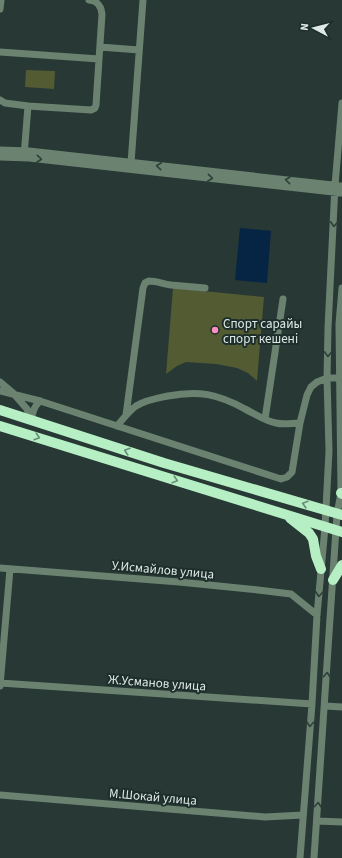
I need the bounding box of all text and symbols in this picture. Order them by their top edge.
north arrow [294,8,334,48]
text: N [297,22,312,31]
one-way arrow [36,155,42,164]
one-way arrow [156,162,162,171]
one-way arrow [207,174,213,183]
one-way arrow [285,176,291,185]
one-way arrow [329,221,338,227]
place label: Спорт сарайы спорт кешені [223,315,302,348]
marker: Спорт сарайы спорт кешені [210,325,220,335]
one-way arrow [324,351,332,357]
one-way arrow [34,432,41,441]
one-way arrow [123,447,130,455]
one-way arrow [171,475,178,484]
one-way arrow [301,500,308,509]
street label: У.Исмайлов улица [111,557,215,583]
one-way arrow [314,591,323,597]
street label: Ж.Усманов улица [107,671,207,695]
one-way arrow [322,672,331,678]
one-way arrow [306,721,315,727]
street label: М.Шокай улица [108,784,198,810]
one-way arrow [314,802,323,808]

